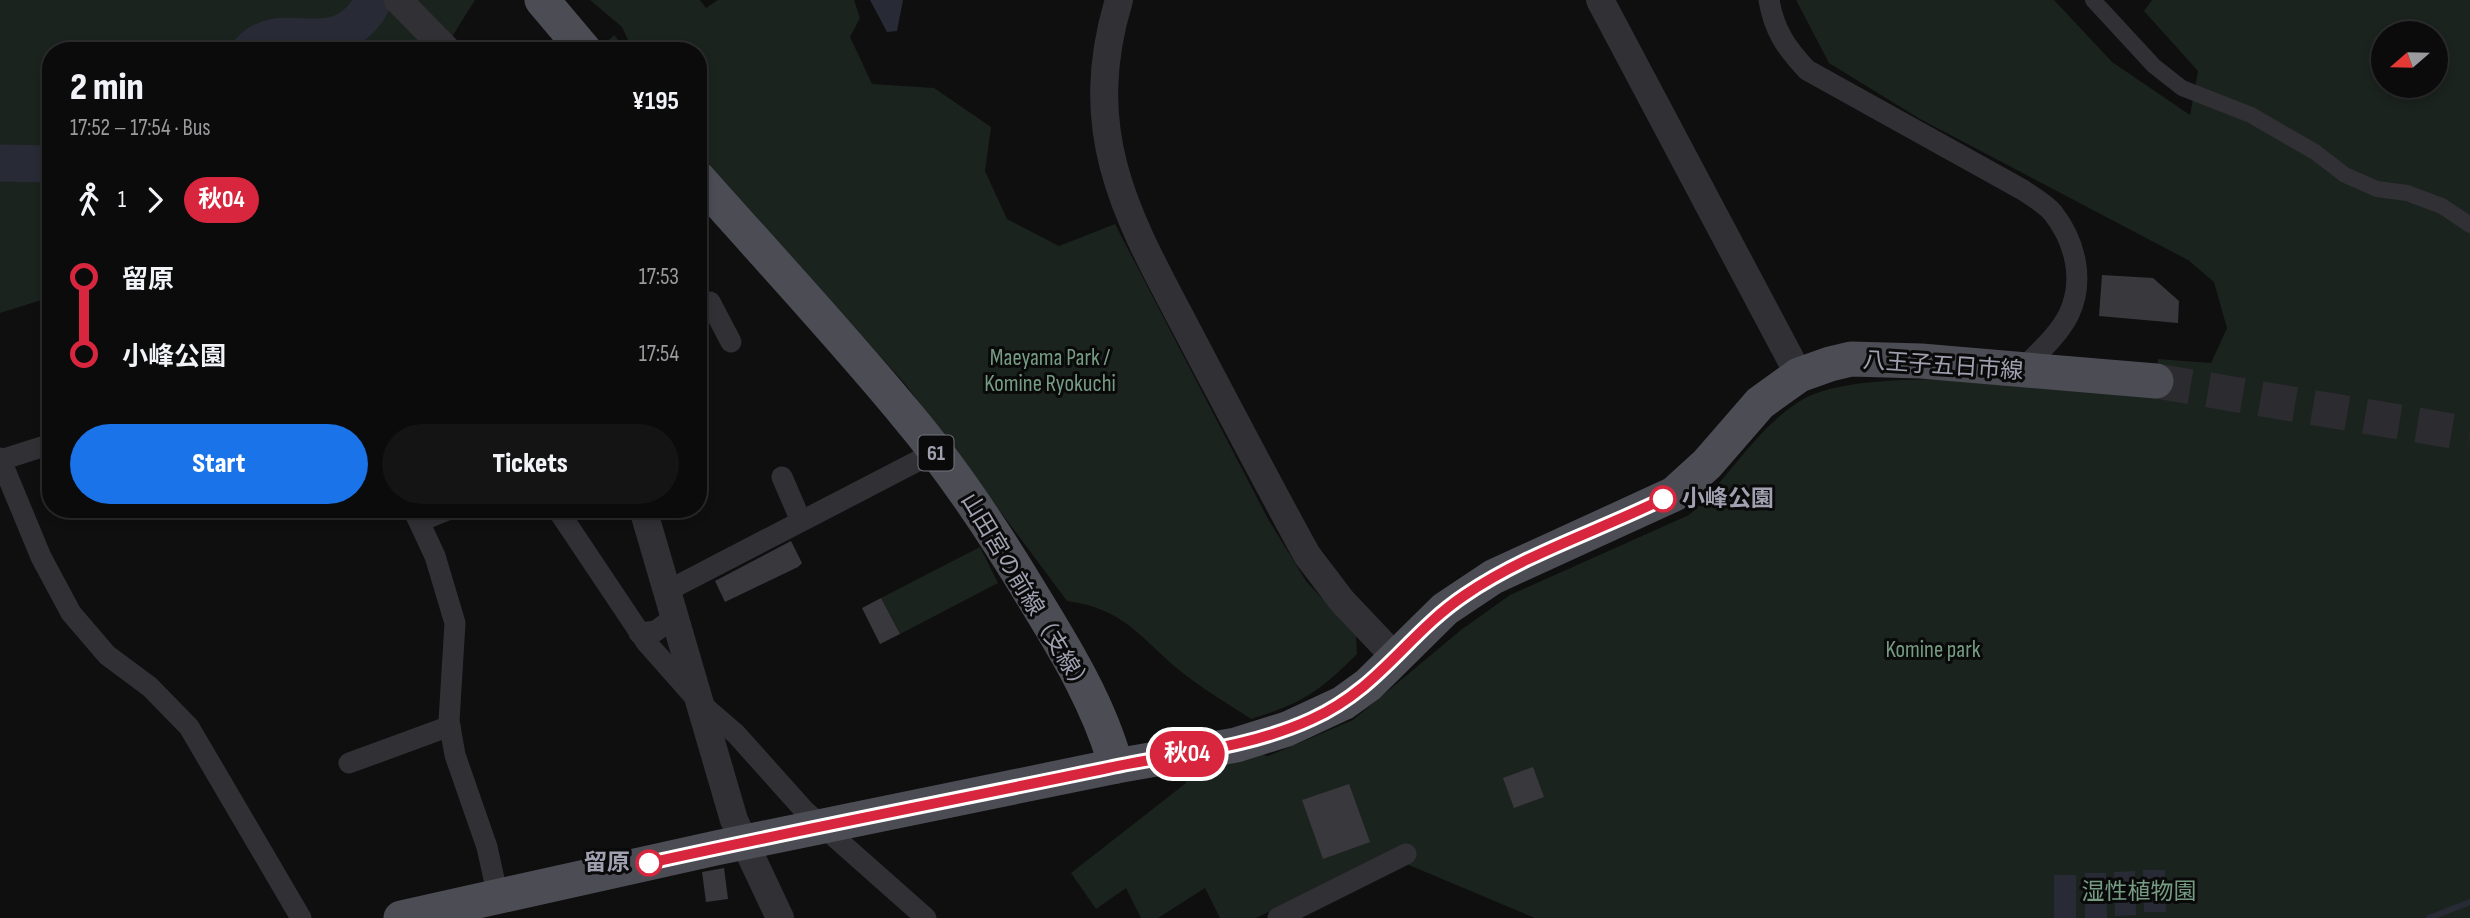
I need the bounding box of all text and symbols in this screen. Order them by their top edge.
north arrow [2371,21,2448,98]
map controls [2371,21,2448,98]
text: 2 min [70,65,144,110]
text: ¥195 [632,86,679,117]
text: 17:52 – 17:54 · Bus [70,114,211,142]
icon: walk [70,181,108,219]
icon: forward [136,181,174,219]
text: 秋04 [198,185,245,214]
text: 1 [118,186,126,214]
text: 17:53 [639,263,679,291]
text: 留原 [122,265,174,296]
text: 17:54 [639,340,679,368]
text: 小峰公園 [122,342,226,373]
park label: Maeyama Park / Komine Ryokuchi [984,344,1116,398]
street label: 八王子五日市線 [1862,346,2024,386]
button: Start [70,424,368,504]
button: Tickets [382,424,679,504]
road number: 61 [918,435,954,470]
place label: 小峰公園 [1682,485,1774,513]
marker: 小峰公園 [1650,486,1676,512]
street label: 山田宮の前線（支線） [955,488,1097,700]
park label: Komine park [1885,636,1981,664]
line badge: 秋04 [1147,731,1227,777]
text: 秋04 [1164,739,1210,768]
place label: 留原 [584,849,630,877]
marker: 留原 [636,850,662,876]
park label: 湿性植物園 [2082,878,2197,906]

